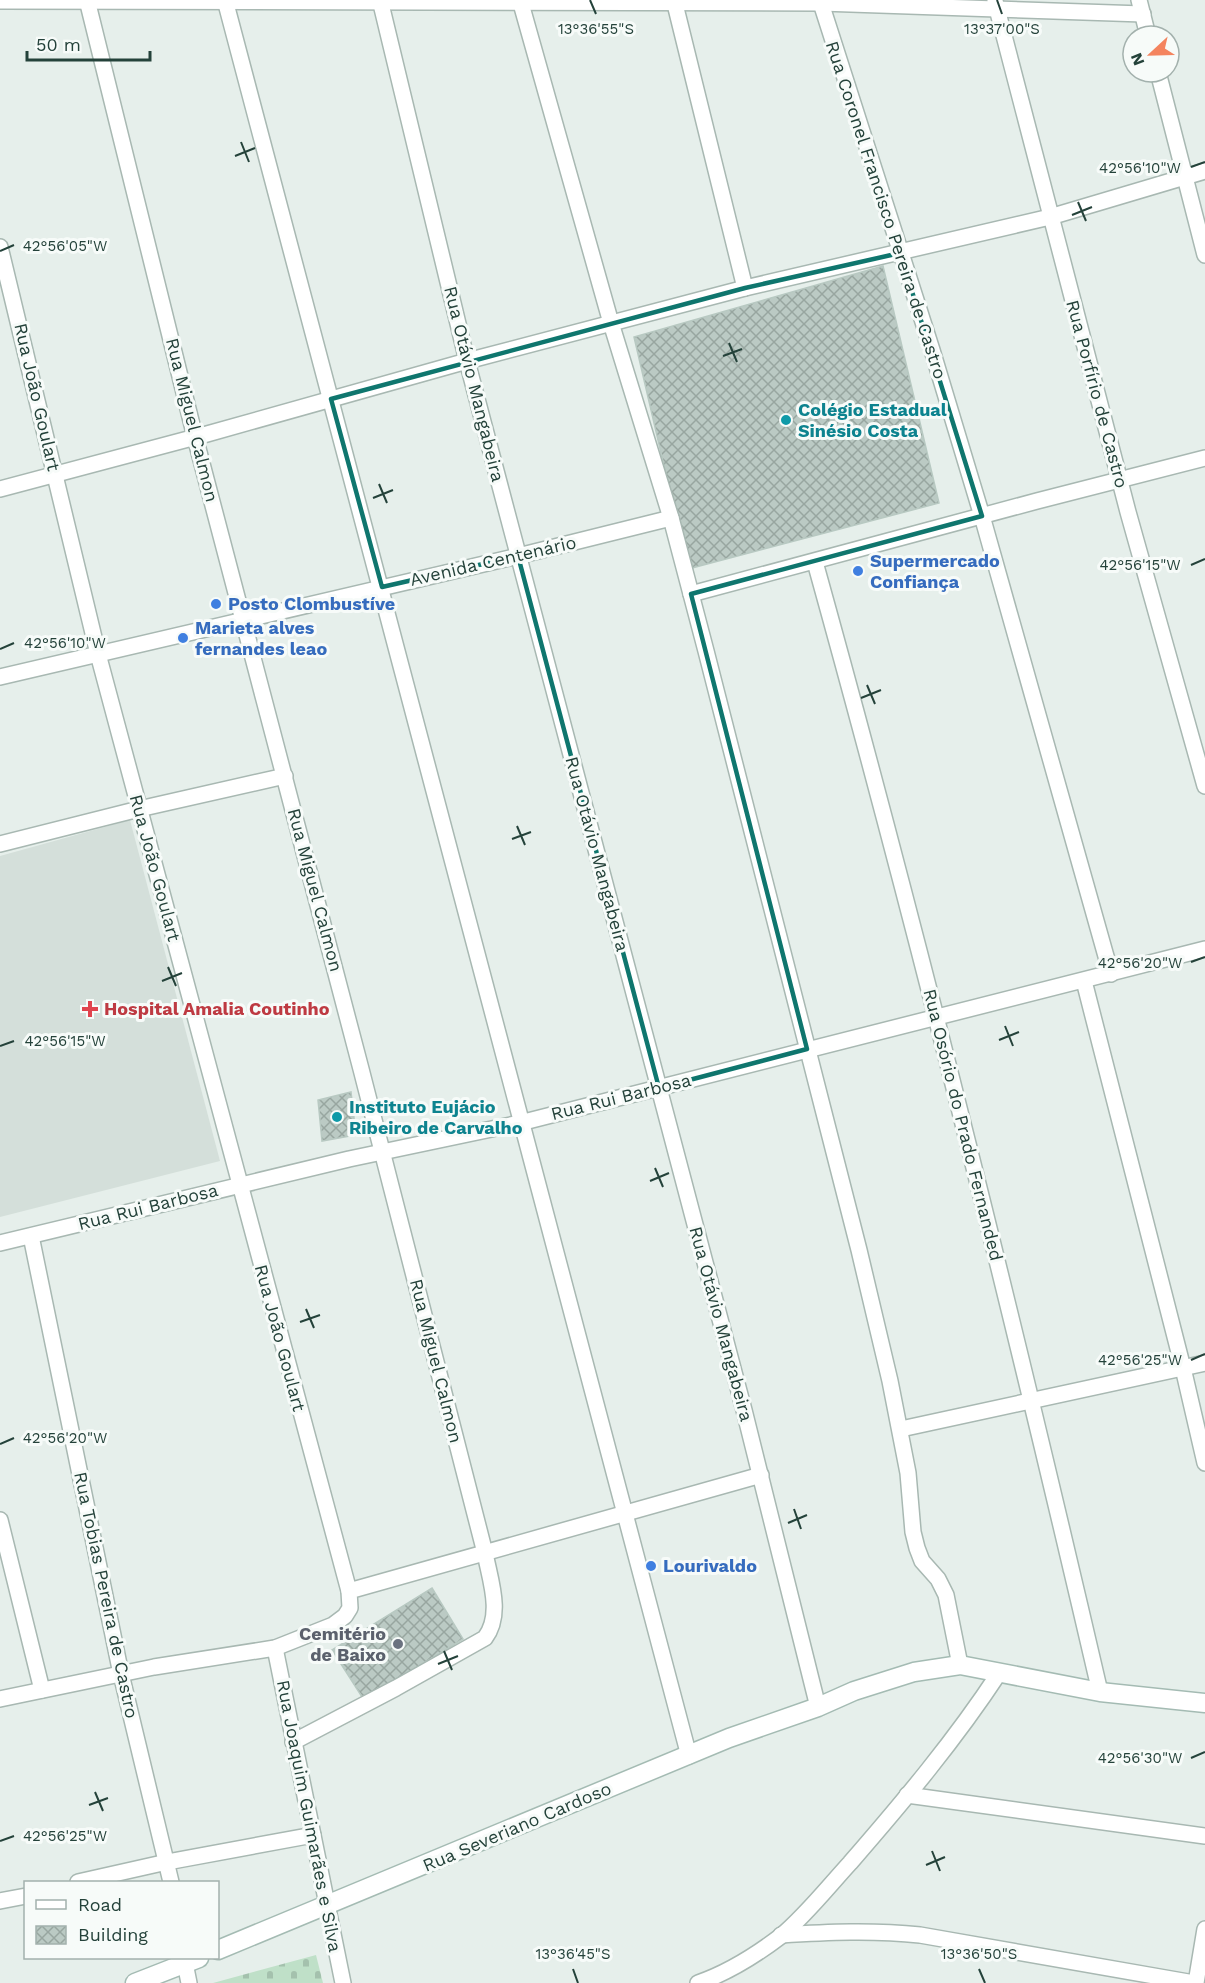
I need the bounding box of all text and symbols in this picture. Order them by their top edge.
text: 13°36'55"S [558,20,634,38]
text: 13°37'00"S [964,20,1040,38]
scale bar [27,24,150,62]
north arrow [1121,24,1181,84]
text: 50 m [36,34,81,55]
street label: Rua Coronel Francisco Pereira de Castro [822,38,951,381]
text: N [1127,50,1149,68]
text: 42°56'10"W [1099,159,1181,177]
text: 42°56'05"W [23,237,107,255]
street label: Rua Otávio Mangabeira [440,284,509,484]
street label: Rua Porfírio de Castro [1062,297,1133,490]
street label: Rua João Goulart [10,321,65,473]
street label: Rua Miguel Calmon [162,336,223,504]
place label: Colégio Estadual Sinésio Costa [798,399,947,441]
marker: Colégio Estadual Sinésio Costa [779,413,793,427]
street label: Avenida Centenário [408,531,578,590]
place label: Supermercado Confiança [870,550,1000,592]
text: 42°56'15"W [1099,556,1181,574]
marker: Supermercado Confiança [851,564,865,578]
place label: Posto Clombustíve [228,593,395,614]
marker: Posto Clombustíve [209,597,223,611]
place label: Marieta alves fernandes leao [195,617,327,659]
marker: Marieta alves fernandes leao [176,631,190,645]
text: 42°56'10"W [24,634,106,652]
street label: Rua Otávio Mangabeira [561,754,634,954]
street label: Rua João Goulart [126,792,185,944]
street label: Rua Miguel Calmon [284,806,347,974]
text: 42°56'20"W [1098,954,1182,972]
street label: Rua Osório do Prado Fernanded [919,987,1007,1263]
place label: Hospital Amalia Coutinho [104,998,330,1019]
marker: Hospital Amalia Coutinho [81,1000,99,1018]
text: 42°56'15"W [24,1032,106,1050]
street label: Rua Rui Barbosa [549,1069,693,1124]
place label: Instituto Eujácio Ribeiro de Carvalho [349,1096,523,1138]
marker: Instituto Eujácio Ribeiro de Carvalho [330,1110,344,1124]
street label: Rua Rui Barbosa [76,1179,220,1234]
street label: Rua Otávio Mangabeira [685,1224,758,1424]
street label: Rua João Goulart [251,1262,310,1414]
street label: Rua Miguel Calmon [406,1277,467,1445]
text: 42°56'25"W [1098,1351,1182,1369]
text: 42°56'20"W [23,1429,107,1447]
street label: Rua Tobias Pereira de Castro [70,1470,143,1720]
place label: Lourivaldo [663,1555,757,1576]
marker: Lourivaldo [644,1559,658,1573]
place label: Cemitério de Baixo [299,1623,386,1665]
marker: Cemitério de Baixo [391,1637,405,1651]
street label: Rua Joaquim Guimarães e Silva [273,1678,346,1954]
text: 42°56'30"W [1098,1749,1182,1767]
street label: Rua Severiano Cardoso [419,1777,614,1876]
text: 42°56'25"W [23,1827,107,1845]
legend [24,1881,219,1959]
text: Road [78,1894,122,1915]
text: Building [78,1924,148,1945]
text: 13°36'45"S [535,1945,611,1963]
text: 13°36'50"S [941,1945,1017,1963]

